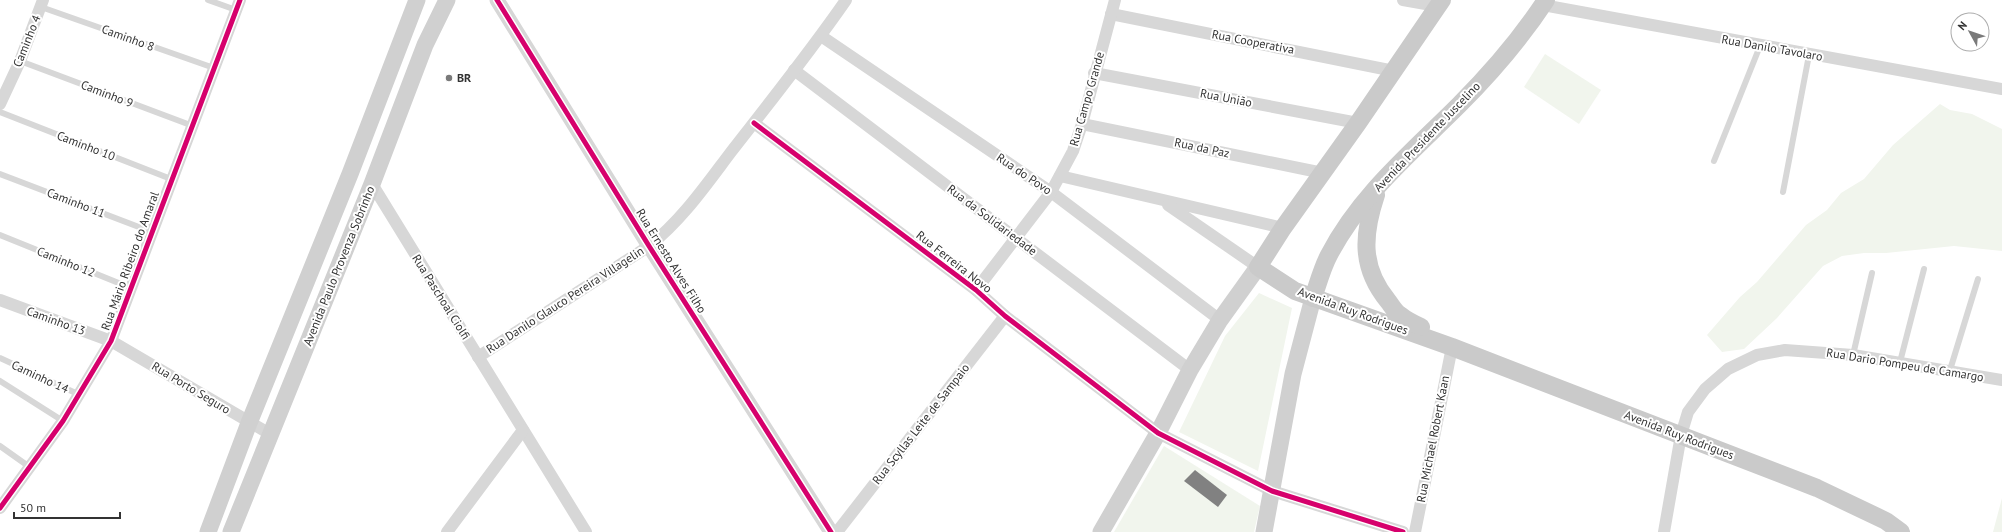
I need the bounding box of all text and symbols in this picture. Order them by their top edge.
street label: Caminho 4 [9,12,44,69]
north arrow [1950,12,1990,52]
text: N [1955,18,1970,33]
street label: Caminho 8 [100,21,157,54]
street label: Rua Cooperativa [1211,26,1296,57]
street label: Rua Danilo Tavolaro [1720,31,1824,64]
street label: Rua Campo Grande [1066,50,1107,148]
place label: BR [457,70,472,85]
marker: BR [444,73,454,83]
street label: Caminho 9 [79,77,135,110]
street label: Avenida Presidente Juscelino [1370,79,1483,195]
street label: Rua União [1199,85,1253,110]
street label: Caminho 10 [55,128,118,164]
street label: Rua da Paz [1173,134,1231,161]
street label: Rua do Povo [994,150,1055,198]
street label: Rua da Solidariedade [944,181,1040,258]
street label: Avenida Paulo Provenza Sobrinho [300,184,378,348]
street label: Caminho 11 [45,185,108,221]
street label: Rua Mário Ribeiro do Amaral [97,189,162,332]
street label: Rua Ernesto Alves Filho [633,206,710,316]
street label: Rua Ferreira Novo [913,227,995,296]
street label: Caminho 12 [35,243,97,280]
street label: Rua Danilo Glauco Pereira Villagelin [483,243,646,356]
street label: Rua Paschoal Ciolfi [409,251,474,342]
street label: Avenida Ruy Rodrigues [1296,284,1410,337]
street label: Caminho 13 [25,303,88,338]
street label: Rua Dario Pompeu de Camargo [1825,345,1985,384]
street label: Caminho 14 [9,357,72,397]
street label: Rua Porto Seguro [149,358,233,417]
street label: Rua Scyllas Leite de Sampaio [869,360,972,487]
street label: Rua Michael Robert Kaan [1413,374,1452,504]
street label: Avenida Ruy Rodrigues [1622,407,1736,462]
scale bar [14,494,120,520]
text: 50 m [20,500,46,515]

